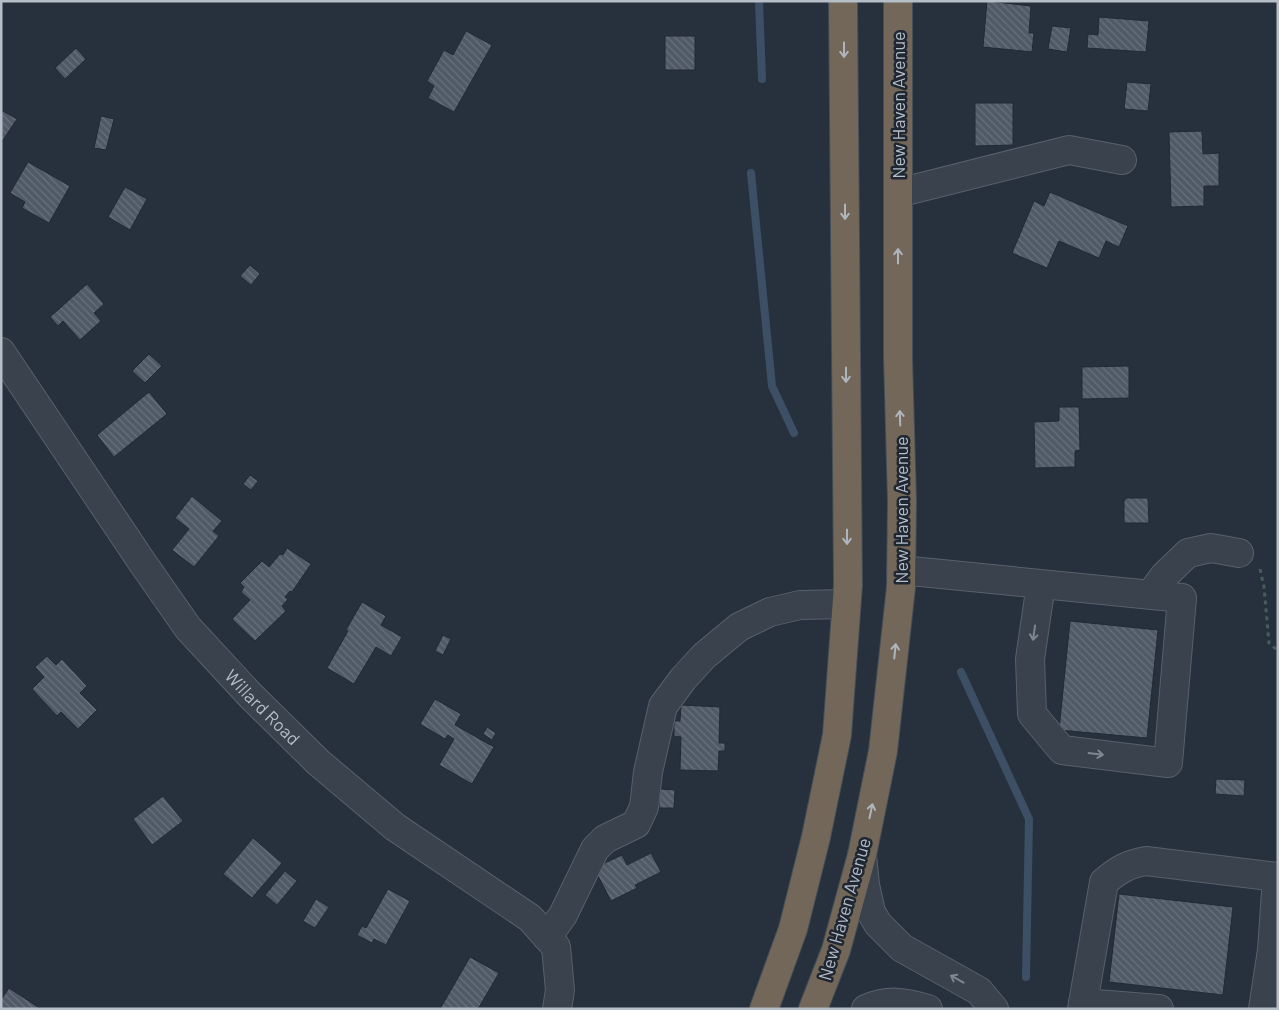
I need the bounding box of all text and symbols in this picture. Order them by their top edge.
street label: New Haven Avenue [887,31,909,179]
one-way arrow [839,42,849,58]
one-way arrow [840,204,850,220]
one-way arrow [893,248,903,264]
one-way arrow [841,366,851,383]
one-way arrow [896,411,905,427]
street label: New Haven Avenue [890,436,912,584]
one-way arrow [842,529,852,545]
one-way arrow [1029,624,1039,640]
one-way arrow [890,643,900,659]
street label: Willard Road [221,664,305,749]
one-way arrow [1087,749,1103,759]
one-way arrow [867,804,876,820]
street label: New Haven Avenue [813,835,875,983]
one-way arrow [949,974,964,984]

